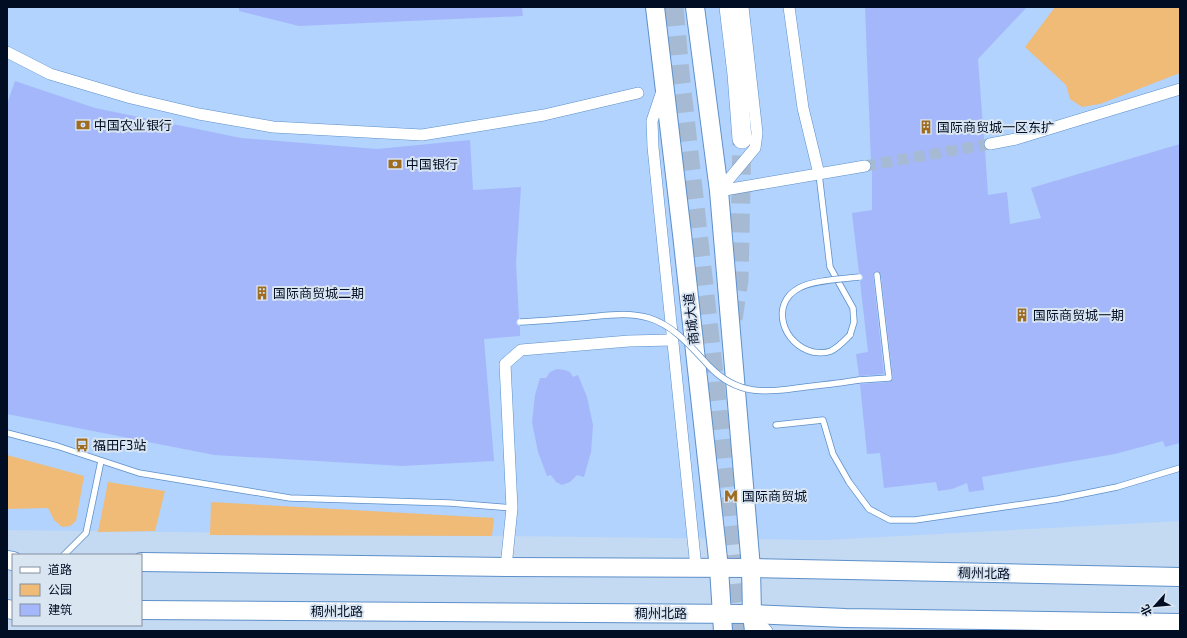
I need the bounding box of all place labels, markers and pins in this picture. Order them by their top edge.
bank icon: 中国农业银行 [75,117,91,133]
place label: 中国农业银行 [94,117,172,133]
building icon: 国际商贸城一区东扩 [918,119,934,135]
place label: 国际商贸城一区东扩 [937,119,1054,135]
bank icon: 中国银行 [387,156,403,172]
place label: 中国银行 [406,156,458,172]
building icon: 国际商贸城二期 [254,285,270,301]
place label: 国际商贸城二期 [273,285,364,301]
building icon: 国际商贸城一期 [1014,307,1030,323]
place label: 国际商贸城一期 [1033,307,1124,323]
bus stop icon: 福田F3站 [74,437,90,453]
place label: 福田F3站 [93,437,146,453]
metro station icon: 国际商贸城 [723,488,739,504]
place label: 国际商贸城 [742,488,807,504]

